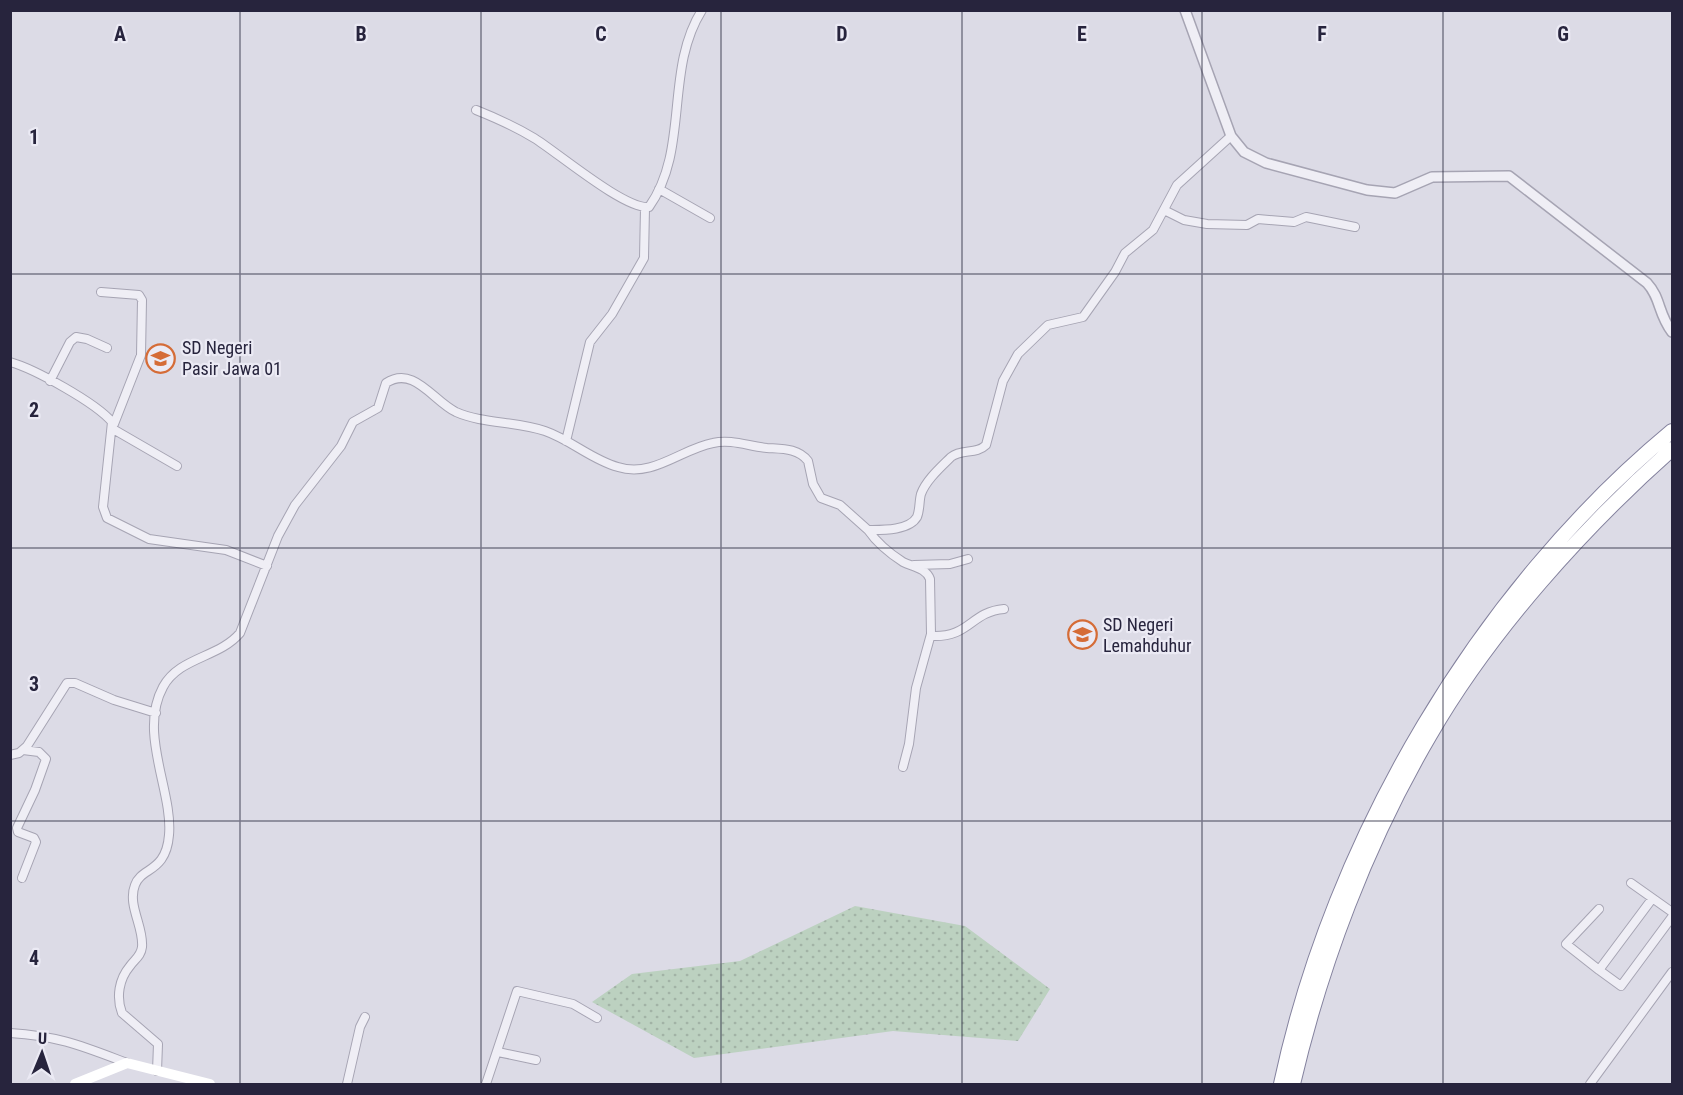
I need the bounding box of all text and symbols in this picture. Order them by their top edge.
text: A [114,22,126,46]
text: B [355,22,367,46]
text: C [595,22,607,46]
text: D [836,22,848,46]
text: E [1077,22,1087,46]
text: F [1317,22,1327,46]
text: G [1557,22,1569,46]
text: 1 [29,125,39,149]
place label: SD Negeri Pasir Jawa 01 [182,337,282,379]
school or university icon: SD Negeri Pasir Jawa 01 [145,342,177,374]
text: 2 [29,398,39,422]
place label: SD Negeri Lemahduhur [1103,614,1192,656]
school or university icon: SD Negeri Lemahduhur [1066,619,1098,651]
text: 3 [29,672,39,696]
text: 4 [29,946,39,970]
north arrow [12,1023,72,1083]
text: U [38,1029,47,1048]

